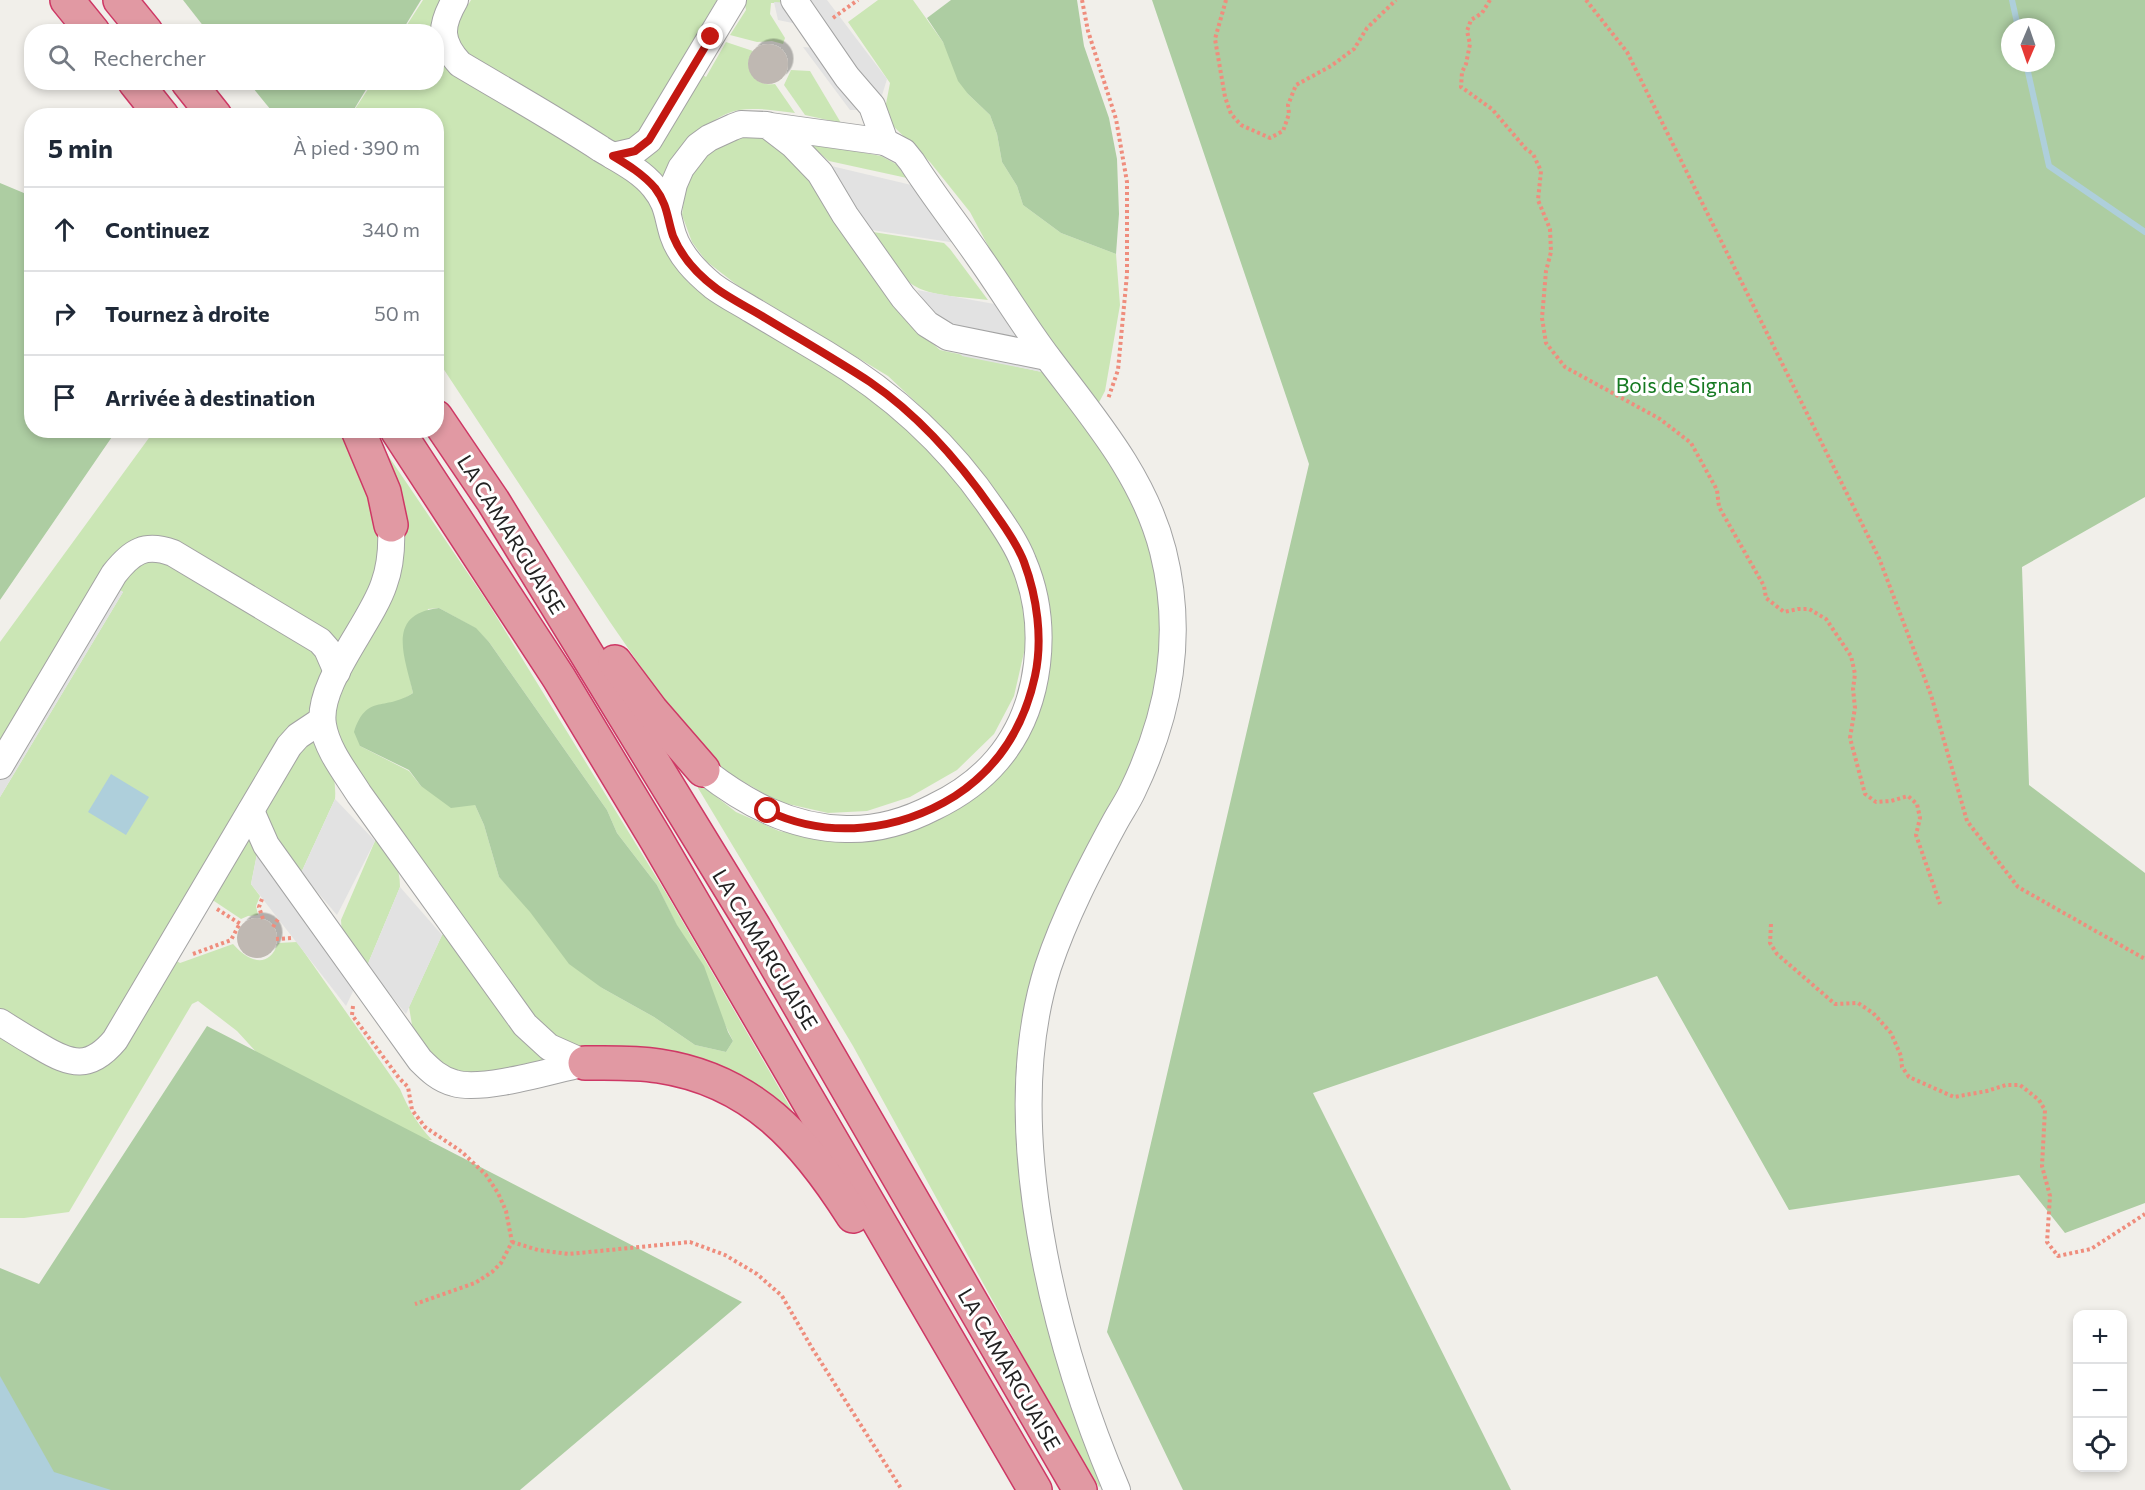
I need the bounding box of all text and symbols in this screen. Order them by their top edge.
north arrow [2001,18,2055,72]
route end [697,23,723,49]
search box [24,24,444,90]
icon: search [45,41,78,74]
text: Rechercher [93,44,206,71]
text: 5 min [48,132,113,163]
text: À pied · 390 m [293,135,420,159]
icon: ahead [48,213,81,246]
text: Continuez [105,216,210,243]
text: 340 m [362,217,420,241]
icon: right [48,297,81,330]
text: Tournez à droite [105,300,270,327]
text: 50 m [374,301,420,325]
park label: Bois de Signan [1616,372,1752,397]
icon: arrive [48,381,81,414]
text: Arrivée à destination [105,384,315,411]
street label: LA CAMARGUAISE [453,450,571,618]
route start [754,797,780,823]
street label: LA CAMARGUAISE [708,864,824,1034]
street label: LA CAMARGUAISE [953,1284,1067,1454]
map controls [2073,1310,2127,1472]
button: + [2073,1310,2127,1364]
button: − [2073,1364,2127,1418]
button: locate [2073,1418,2127,1472]

